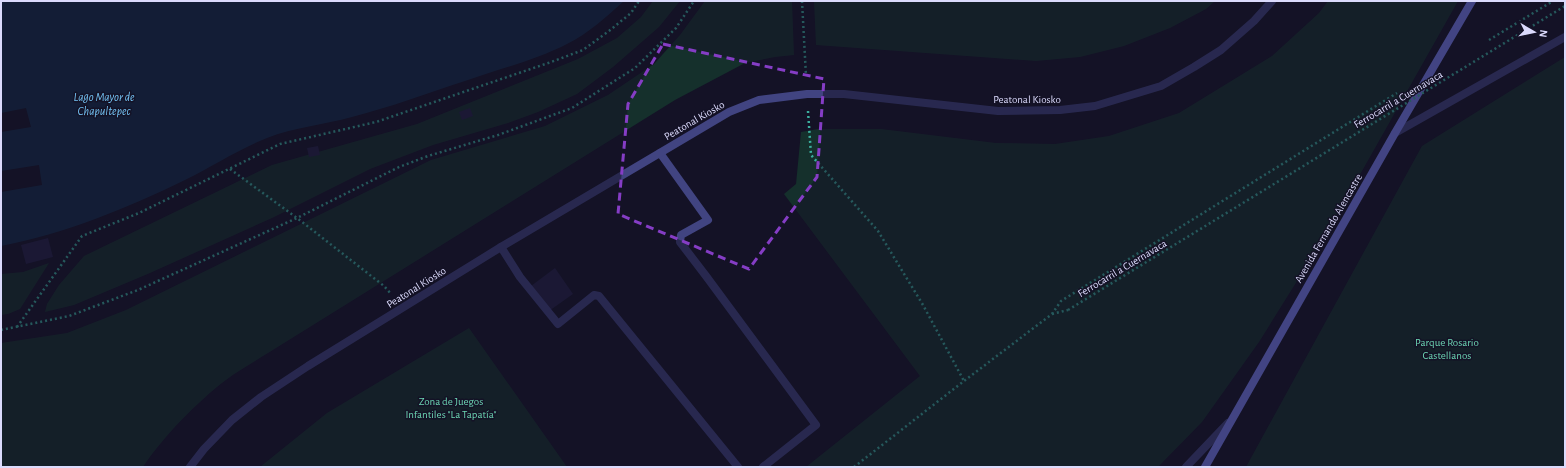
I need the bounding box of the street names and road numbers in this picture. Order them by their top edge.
street label: Ferrocarril a Cuernavaca [1352,69,1445,130]
street label: Peatonal Kiosko [993,94,1061,105]
street label: Peatonal Kiosko [662,99,726,142]
street label: Avenida Fernando Alencastre [1293,172,1364,285]
street label: Ferrocarril a Cuernavaca [1076,238,1169,299]
street label: Peatonal Kiosko [385,265,448,310]

